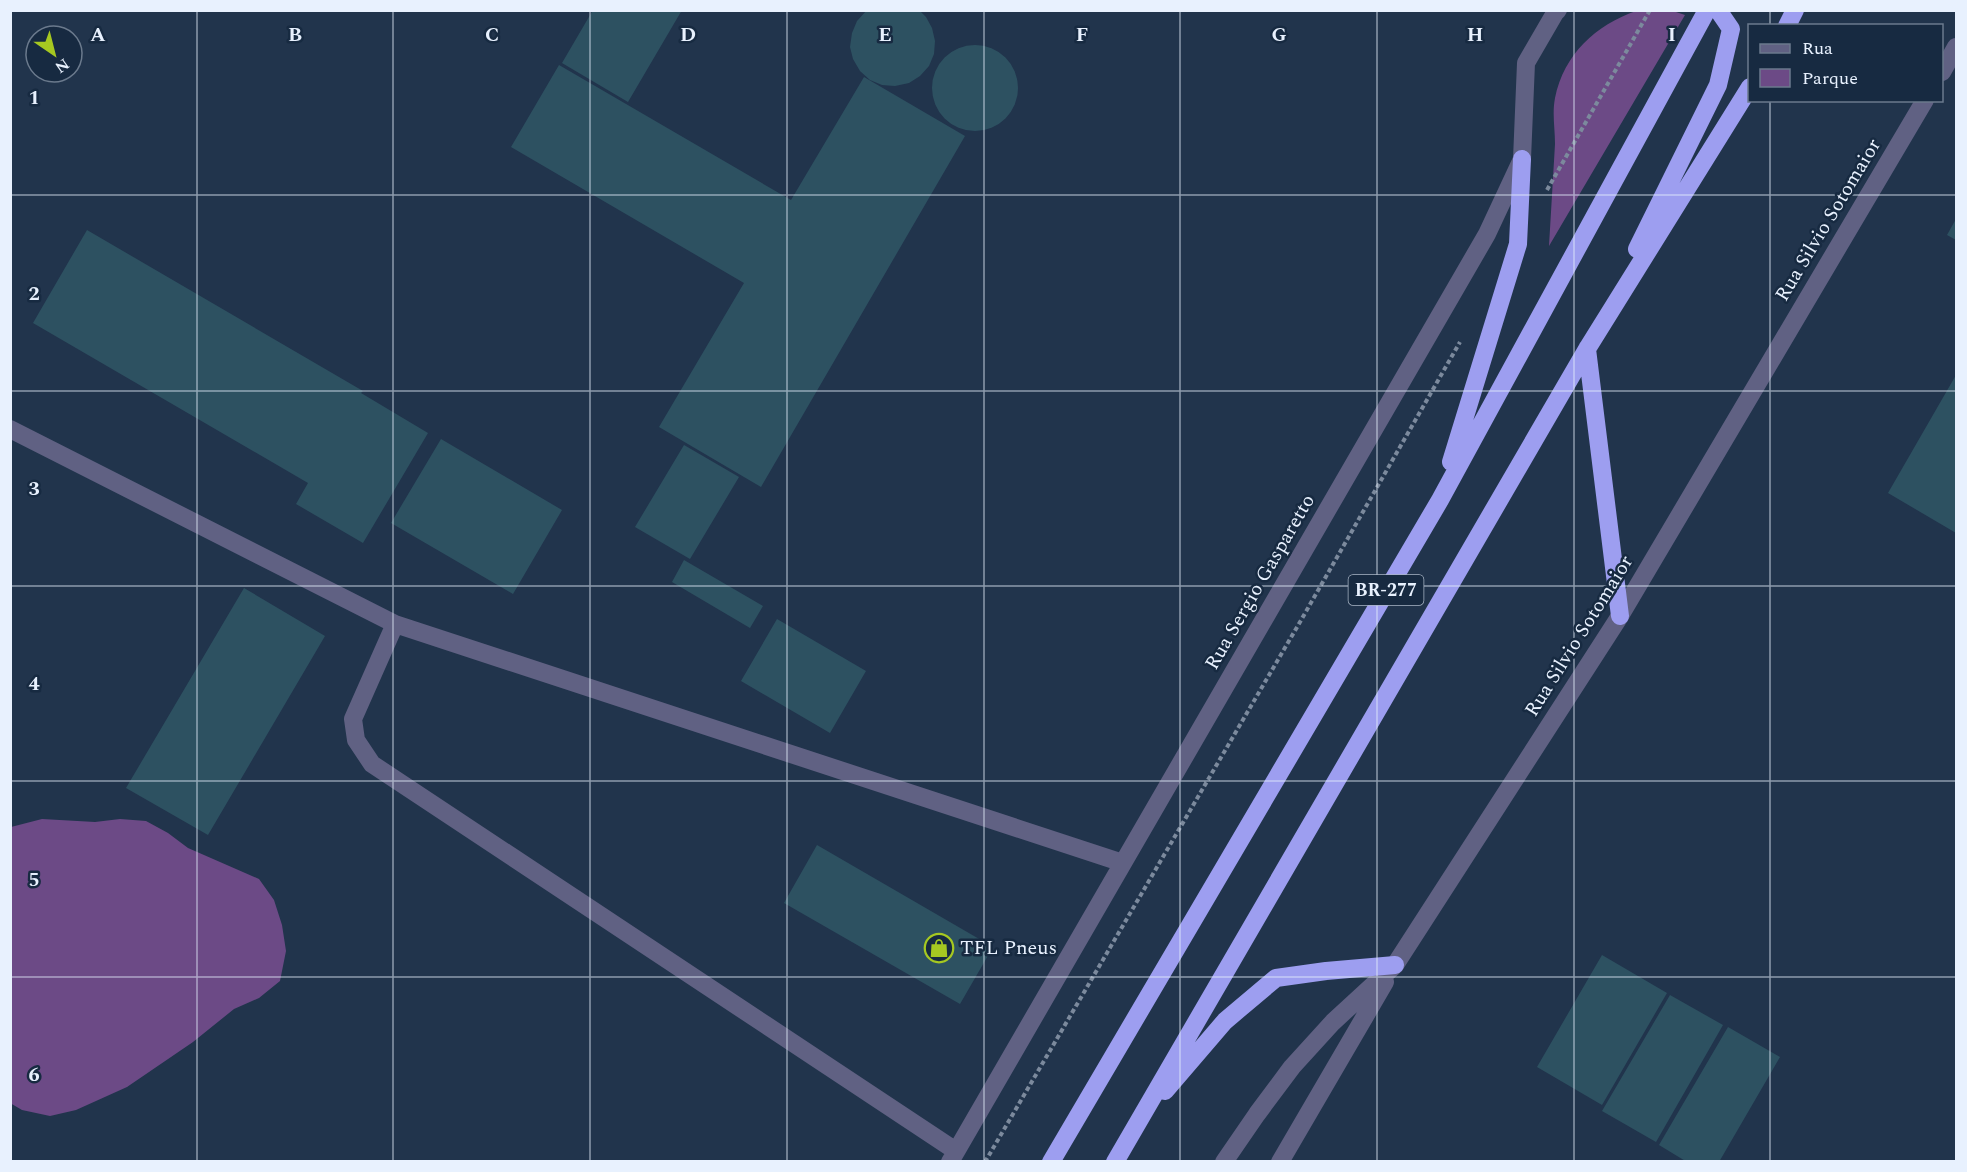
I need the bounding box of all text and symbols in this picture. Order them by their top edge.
text: A [90,20,106,50]
text: B [288,20,302,50]
text: C [485,20,499,50]
text: D [680,20,696,50]
text: E [878,20,892,50]
text: F [1076,20,1088,50]
text: G [1271,20,1287,50]
text: H [1467,20,1483,50]
text: I [1668,20,1676,50]
north arrow [24,24,84,84]
legend [1748,24,1943,102]
text: Rua [1802,35,1833,62]
text: N [50,52,74,79]
text: Parque [1802,65,1858,92]
text: 1 [28,83,40,113]
street label: Rua Silvio Sotomaior [1767,133,1889,307]
text: 2 [28,279,40,309]
text: 3 [28,474,40,504]
street label: Rua Sergio Gasparetto [1197,489,1323,675]
street label: Rua Silvio Sotomaior [1517,549,1641,722]
road number: BR-277 [1348,575,1424,605]
text: 4 [28,669,40,699]
text: 5 [28,865,40,895]
shop icon: TFL Pneus [923,932,955,964]
place label: TFL Pneus [960,933,1057,963]
text: 6 [28,1060,40,1090]

